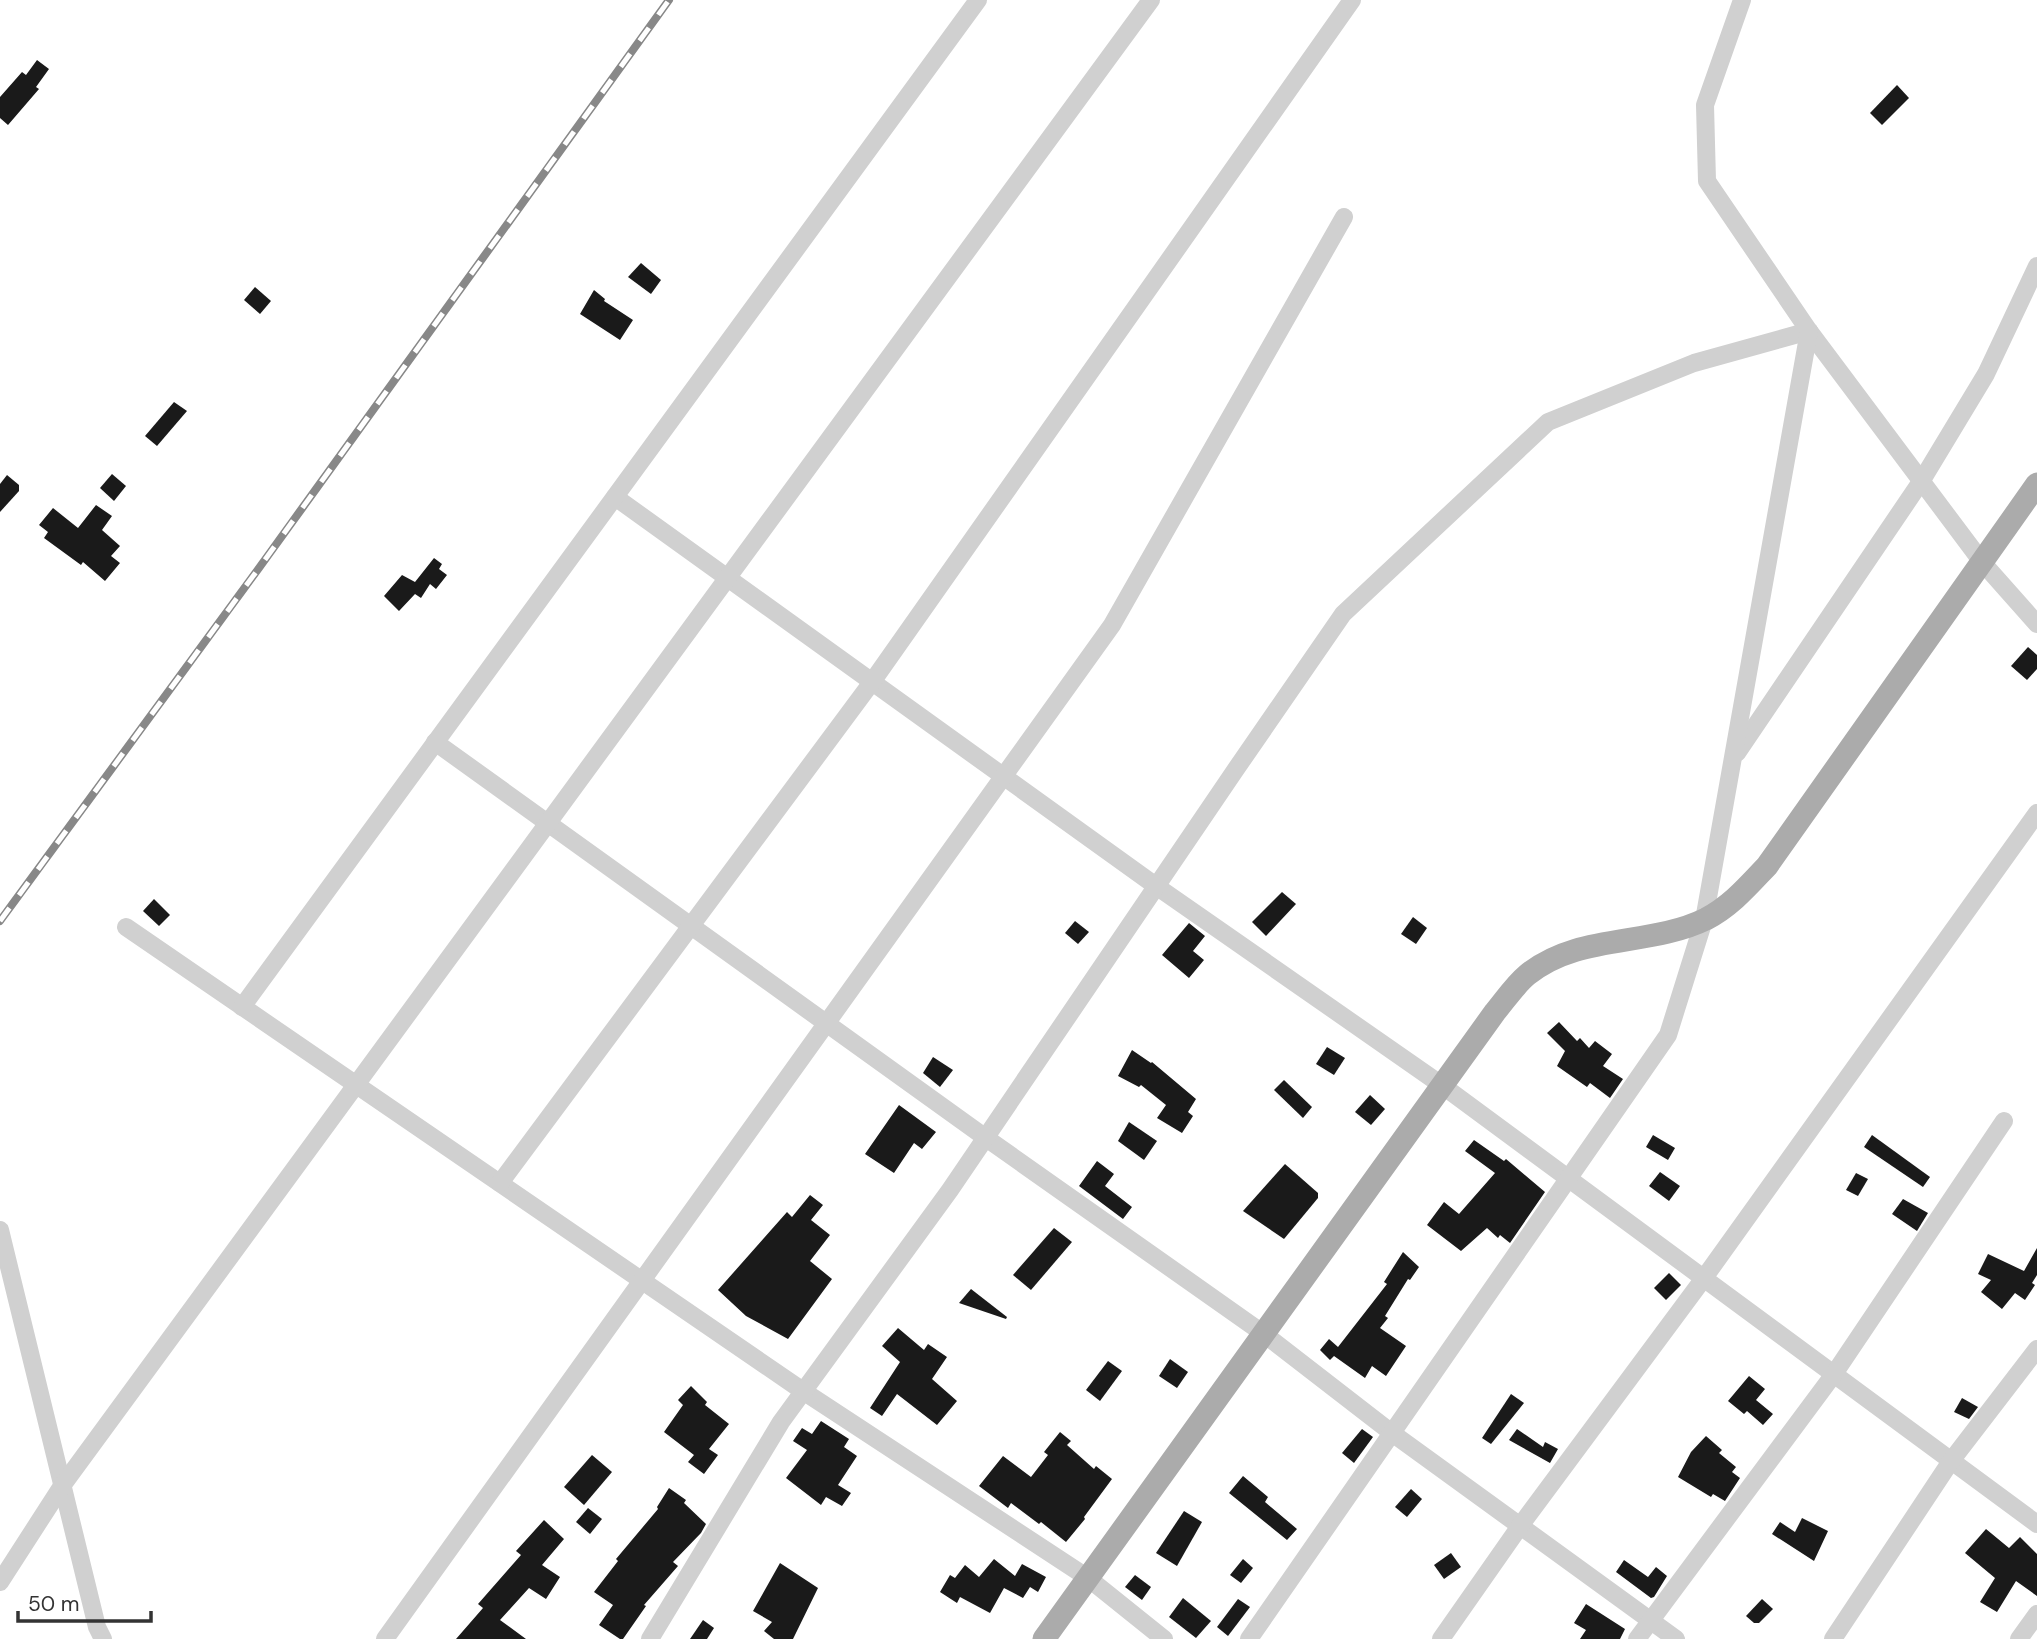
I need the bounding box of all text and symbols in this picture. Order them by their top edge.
scale bar [18,1580,150,1624]
text: 50 m [28,1590,79,1618]

